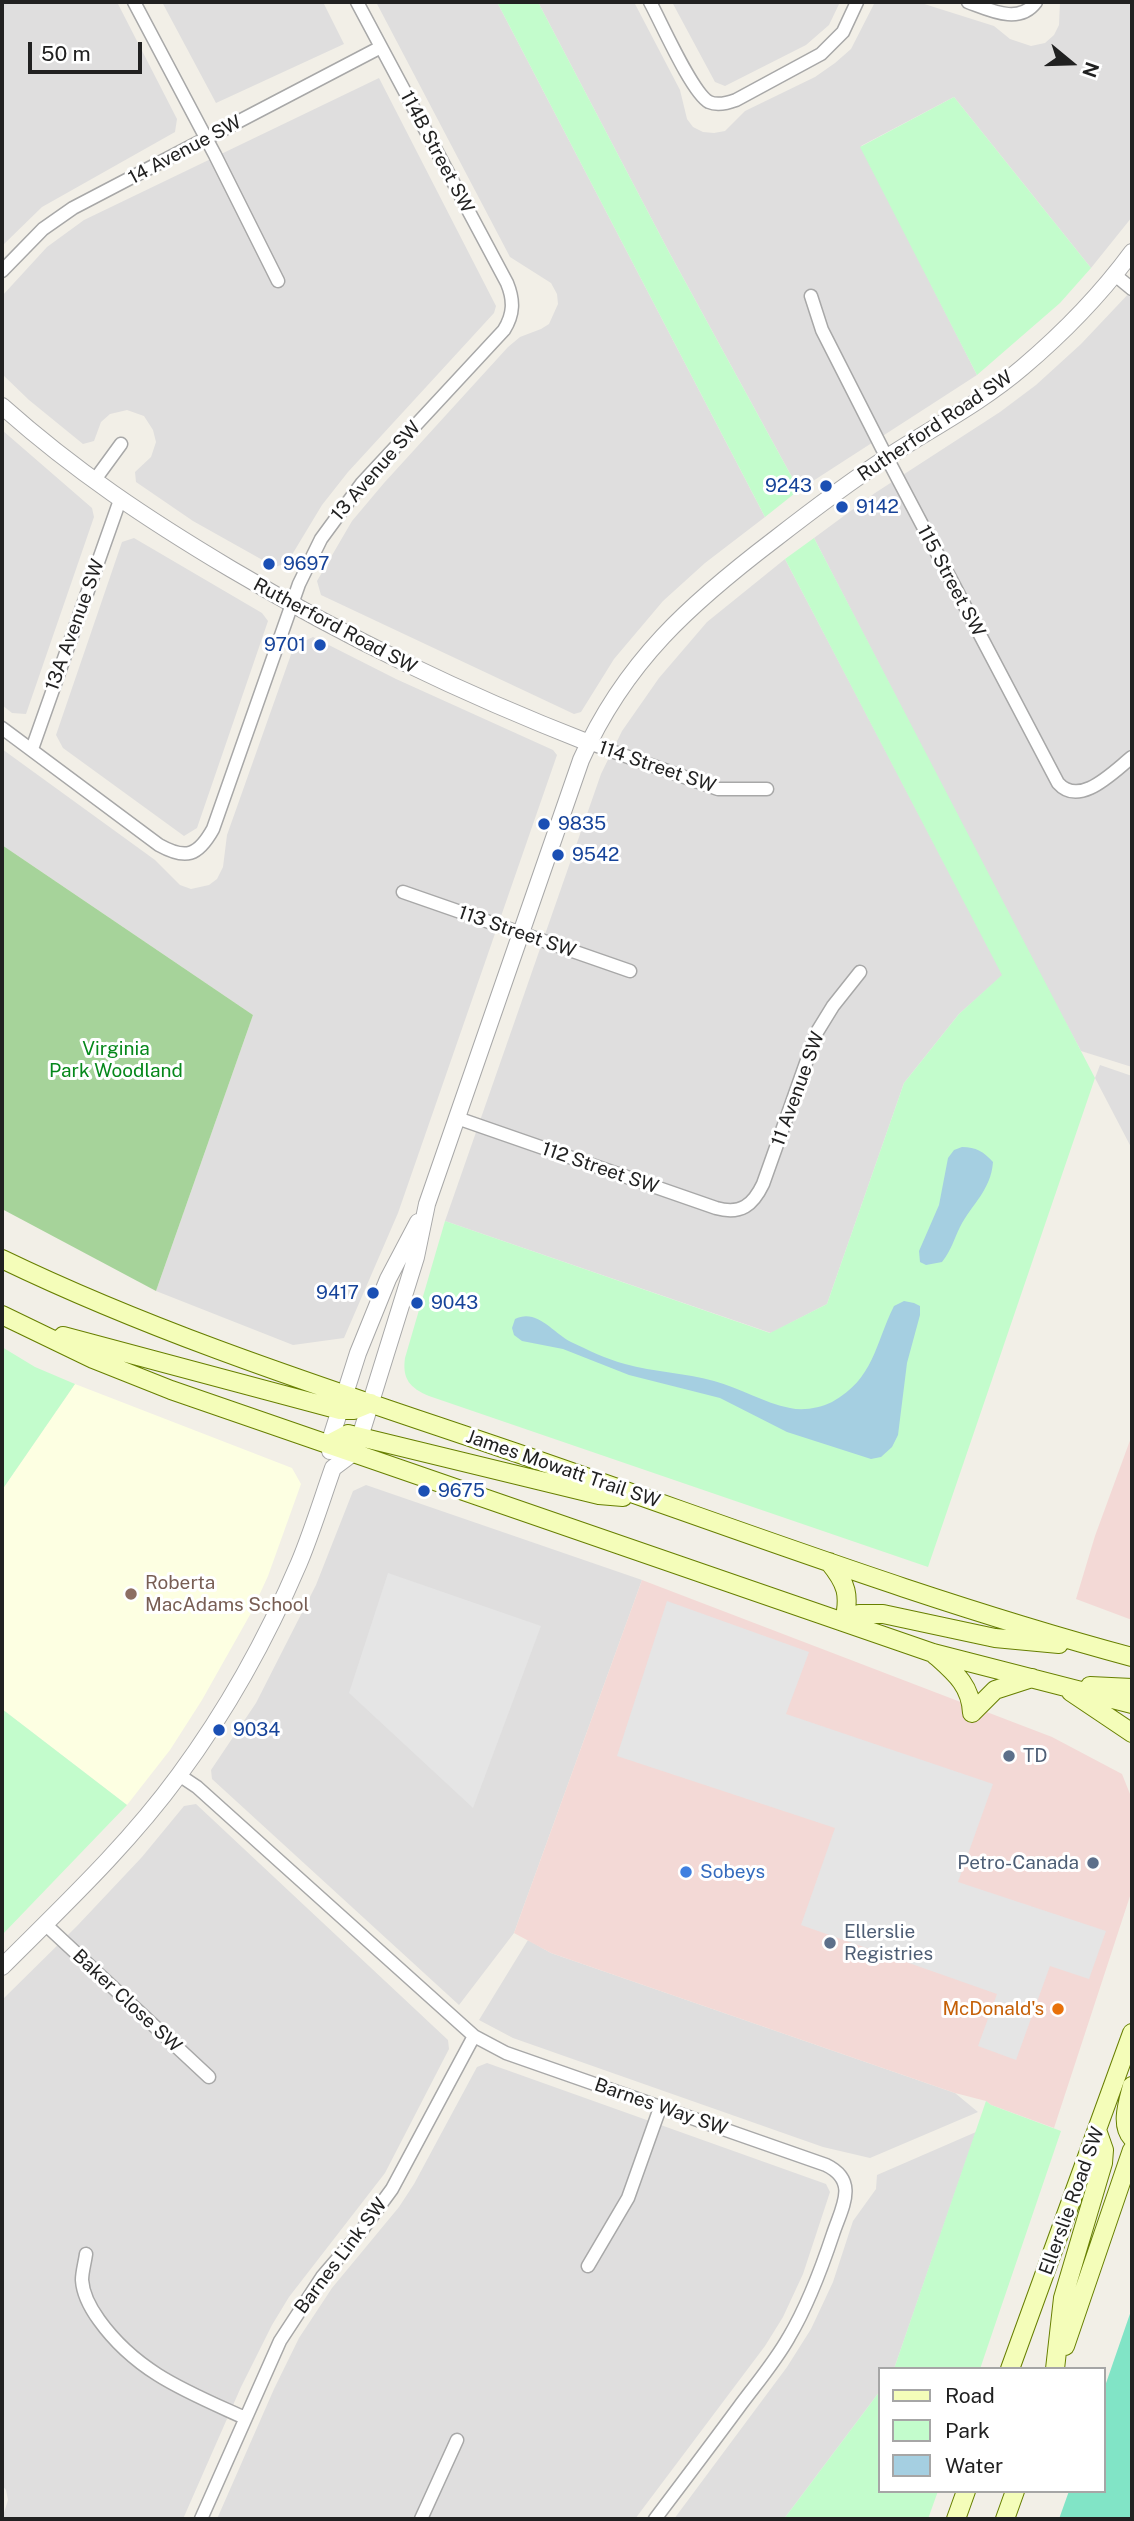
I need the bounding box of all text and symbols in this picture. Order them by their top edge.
scale bar [32,28,145,72]
north arrow [1036,28,1106,98]
text: 50 m [41,41,91,66]
text: N [1078,59,1104,80]
street label: 114B Street SW [395,87,479,217]
street label: 14 Avenue SW [125,111,245,189]
street label: Rutherford Road SW [853,366,1017,486]
street label: 13 Avenue SW [327,416,425,526]
place label: 9243 [765,475,812,497]
marker: 9243 [818,478,834,494]
place label: 9142 [856,496,899,518]
marker: 9142 [834,499,850,515]
street label: 115 Street SW [912,521,990,641]
place label: 9697 [283,553,329,575]
street label: 13A Avenue SW [41,556,109,694]
marker: 9697 [261,556,277,572]
street label: Rutherford Road SW [249,573,421,679]
place label: 9701 [264,634,306,656]
marker: 9701 [312,637,328,653]
street label: 114 Street SW [595,736,719,798]
place label: 9835 [558,813,606,835]
marker: 9835 [536,816,552,832]
place label: 9542 [572,844,619,866]
marker: 9542 [550,847,566,863]
street label: 113 Street SW [455,901,579,963]
street label: 11 Avenue SW [767,1029,829,1149]
park label: Virginia Park Woodland [49,1038,183,1082]
street label: 112 Street SW [539,1137,661,1199]
place label: 9417 [316,1282,359,1304]
marker: 9417 [365,1285,381,1301]
place label: 9043 [431,1292,478,1314]
marker: 9043 [409,1295,425,1311]
street label: James Mowatt Trail SW [463,1425,663,1513]
place label: 9675 [438,1480,485,1502]
marker: 9675 [416,1483,432,1499]
place label: Roberta MacAdams School [145,1572,309,1616]
marker: Roberta MacAdams School [123,1586,139,1602]
place label: 9034 [233,1719,280,1741]
marker: 9034 [211,1722,227,1738]
place label: TD [1023,1745,1047,1767]
marker: TD [1001,1748,1017,1764]
place label: Petro-Canada [957,1852,1079,1874]
marker: Petro-Canada [1085,1855,1101,1871]
place label: Sobeys [700,1861,765,1883]
marker: Sobeys [678,1864,694,1880]
place label: Ellerslie Registries [844,1921,933,1965]
marker: Ellerslie Registries [822,1935,838,1951]
street label: Baker Close SW [68,1945,186,2057]
place label: McDonald's [942,1998,1044,2020]
marker: McDonald's [1050,2001,1066,2017]
street label: Barnes Way SW [591,2074,731,2140]
street label: Ellerslie Road SW [1035,2124,1109,2278]
street label: Barnes Link SW [290,2194,392,2318]
legend [878,2367,1106,2493]
text: Road [945,2383,995,2408]
text: Park [945,2418,990,2443]
text: Water [945,2453,1003,2478]

